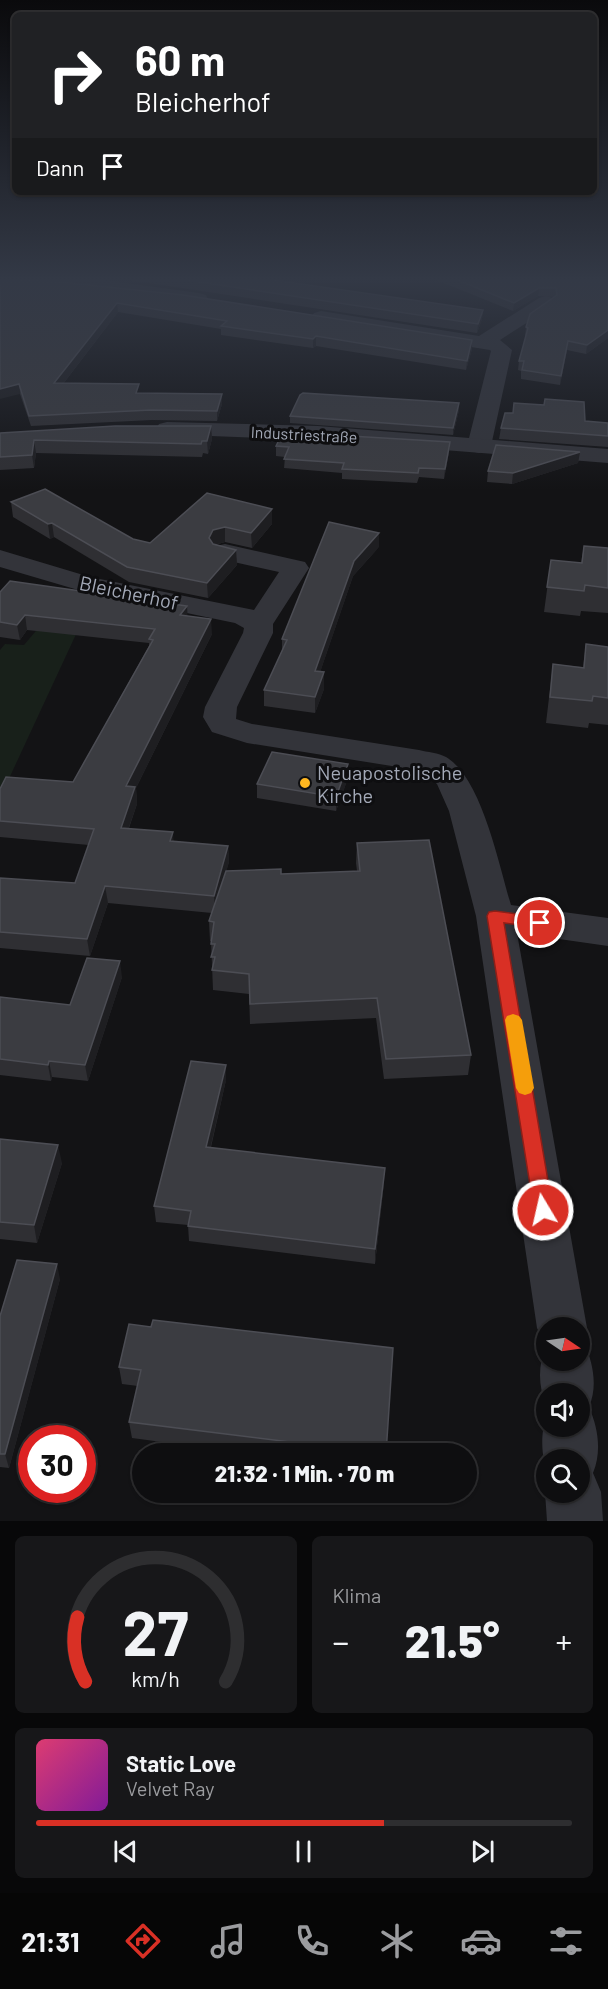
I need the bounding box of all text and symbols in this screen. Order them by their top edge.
text: 60 m [135,34,225,84]
icon: right [36,36,114,114]
text: Bleicherhof [135,85,271,117]
icon: arrive [96,150,129,183]
text: Dann [36,154,84,180]
street label: Industriestraße [250,422,358,446]
street label: Bleicherhof [77,570,181,614]
place label: Neuapostolische Kirche [317,760,462,807]
marker: Neuapostolische Kirche [298,776,312,790]
pin [514,897,565,948]
icon: arrive [523,906,556,939]
position arrow [511,1178,575,1242]
north arrow [536,1317,590,1371]
map controls [536,1317,590,1503]
button: sound [536,1383,590,1437]
speed limit sign: 30 [18,1425,96,1503]
button: search [536,1449,590,1503]
text: 21:32 · 1 Min. · 70 m [215,1460,394,1486]
text: Klima [333,1583,381,1607]
text: 27 [123,1594,189,1668]
text: 21.5° [405,1613,500,1667]
text: − [333,1621,349,1661]
text: + [556,1621,572,1661]
text: km/h [131,1666,180,1691]
text: Static Love [126,1750,236,1776]
text: Velvet Ray [126,1776,215,1800]
icon: previous [109,1835,142,1868]
icon: pause [287,1835,320,1868]
icon: next [466,1835,499,1868]
icon: directions [122,1920,164,1962]
icon: music [207,1920,249,1962]
icon: phone [291,1920,333,1962]
icon: climate [376,1920,418,1962]
icon: car [460,1920,502,1962]
icon: filters [545,1920,587,1962]
text: 21:31 [21,1925,80,1957]

